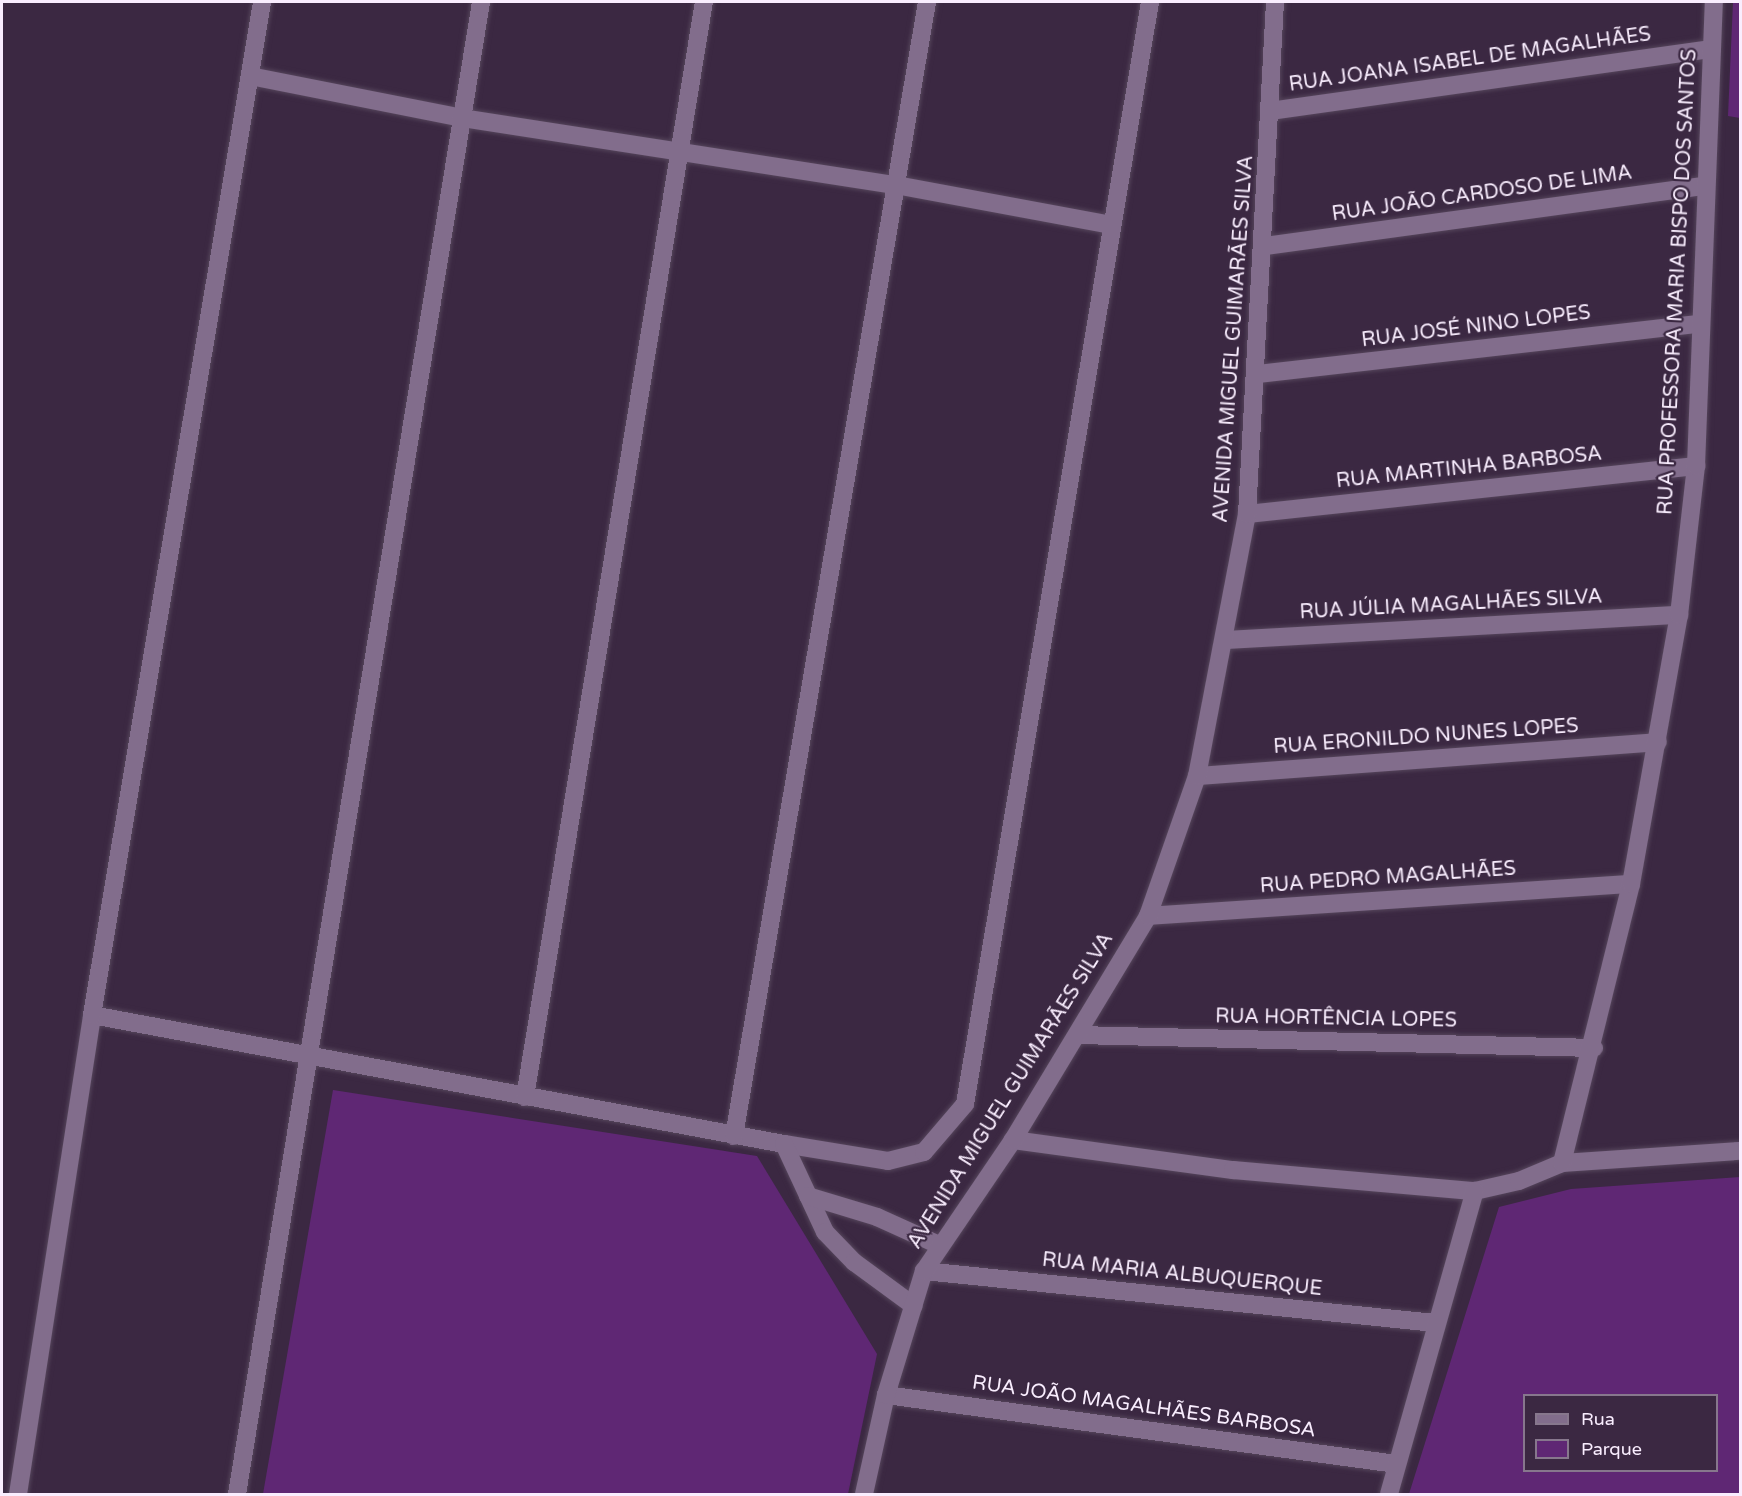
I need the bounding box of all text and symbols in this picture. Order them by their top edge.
street label: RUA JOANA ISABEL DE MAGALHÃES [1287,23,1653,97]
street label: RUA PROFESSORA MARIA BISPO DOS SANTOS [1654,48,1702,516]
street label: AVENIDA MIGUEL GUIMARÃES SILVA [1209,155,1259,523]
street label: RUA JOÃO CARDOSO DE LIMA [1330,161,1634,227]
street label: RUA JOSÉ NINO LOPES [1360,301,1592,353]
street label: RUA MARTINHA BARBOSA [1335,442,1603,494]
street label: RUA JÚLIA MAGALHÃES SILVA [1299,585,1603,625]
street label: RUA ERONILDO NUNES LOPES [1273,714,1579,760]
street label: RUA PEDRO MAGALHÃES [1259,857,1517,899]
street label: AVENIDA MIGUEL GUIMARÃES SILVA [903,929,1119,1253]
street label: RUA HORTÊNCIA LOPES [1215,1005,1457,1033]
street label: RUA MARIA ALBUQUERQUE [1041,1248,1323,1302]
street label: RUA JOÃO MAGALHÃES BARBOSA [971,1371,1317,1443]
legend [1523,1394,1718,1472]
text: Rua [1581,1408,1615,1430]
text: Parque [1581,1438,1642,1460]

